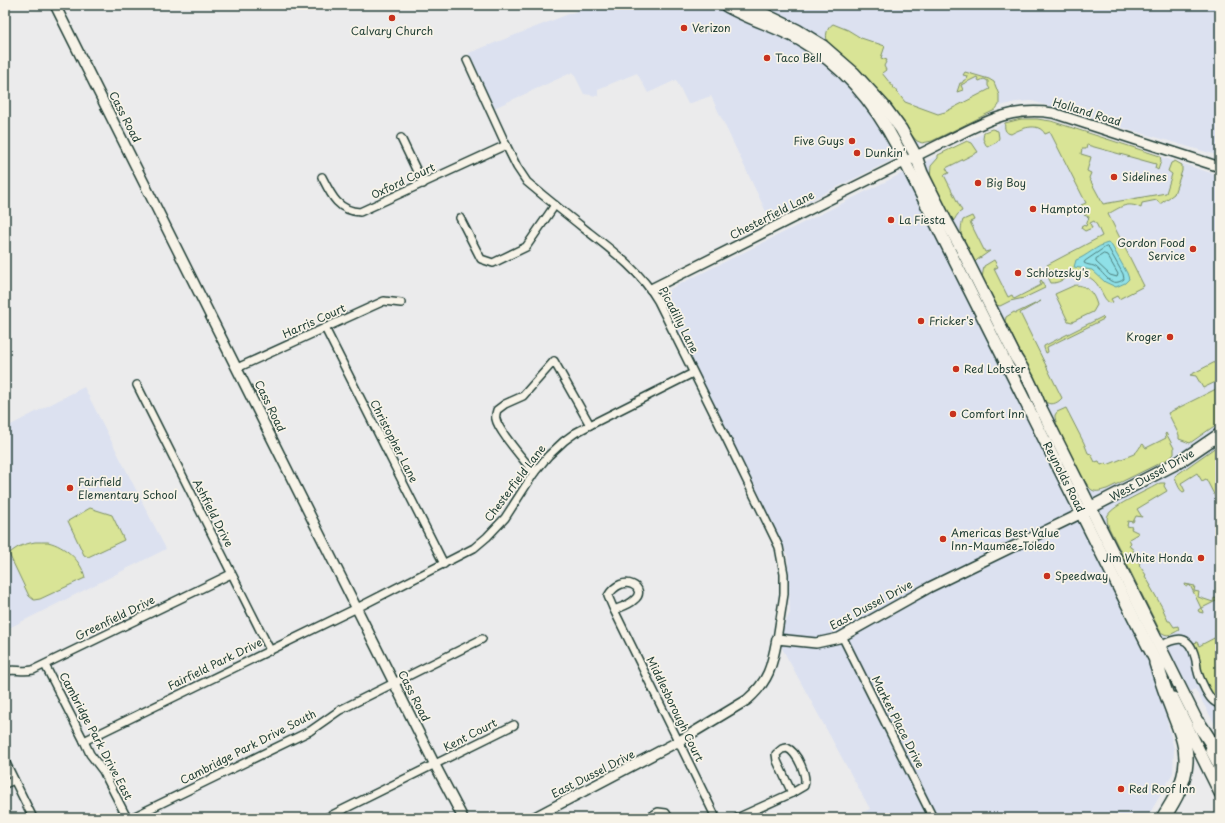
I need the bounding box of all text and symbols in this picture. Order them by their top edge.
marker: Calvary Church [387,13,397,23]
place label: Verizon [692,19,731,36]
place label: Calvary Church [351,22,433,39]
marker: Verizon [679,23,689,33]
place label: Taco Bell [775,49,822,66]
marker: Taco Bell [762,53,772,63]
street label: Cass Road [105,88,146,145]
street label: Holland Road [1051,93,1123,130]
place label: Five Guys [793,132,844,149]
marker: Five Guys [847,136,857,146]
place label: Dunkin' [865,144,906,161]
marker: Dunkin' [852,148,862,158]
street label: Oxford Court [368,158,438,203]
place label: Sidelines [1122,168,1167,185]
marker: Sidelines [1109,172,1119,182]
place label: Big Boy [986,174,1026,191]
marker: Big Boy [973,178,983,188]
street label: Chesterfield Lane [727,186,817,243]
place label: Hampton [1041,200,1090,217]
marker: Hampton [1028,204,1038,214]
place label: La Fiesta [899,211,946,228]
marker: La Fiesta [886,215,896,225]
place label: Gordon Food Service [1117,234,1185,264]
marker: Gordon Food Service [1188,244,1198,254]
place label: Schlotzsky's [1026,264,1089,281]
marker: Schlotzsky's [1013,268,1023,278]
street label: Picadilly Lane [655,283,704,356]
street label: Harris Court [279,299,349,342]
place label: Fricker's [929,312,974,329]
marker: Fricker's [916,316,926,326]
place label: Kroger [1126,328,1163,345]
marker: Kroger [1165,332,1175,342]
place label: Red Lobster [964,360,1027,377]
marker: Red Lobster [951,364,961,374]
street label: Cass Road [251,377,290,434]
street label: Christopher Lane [366,396,423,486]
place label: Comfort Inn [961,405,1025,422]
marker: Comfort Inn [948,409,958,419]
street label: Reynolds Road [1039,438,1090,515]
street label: Chesterfield Lane [480,440,549,525]
street label: West Dussel Drive [1106,444,1197,505]
place label: Fairfield Elementary School [78,473,177,503]
street label: Ashfield Drive [189,476,238,550]
marker: Fairfield Elementary School [65,483,75,493]
place label: Americas Best Value Inn-Maumee-Toledo [951,524,1059,554]
marker: Americas Best Value Inn-Maumee-Toledo [938,534,948,544]
place label: Jim White Honda [1103,549,1193,566]
marker: Jim White Honda [1196,553,1206,563]
place label: Speedway [1055,567,1108,584]
marker: Speedway [1042,571,1052,581]
street label: East Dussel Drive [826,575,915,634]
street label: Greenfield Drive [72,591,158,644]
street label: Fairfield Park Drive [165,633,265,694]
street label: Middlesborough Court [643,653,709,765]
street label: Cass Road [394,667,435,724]
street label: Cambridge Park Drive East [55,669,138,803]
street label: Market Place Drive [868,673,929,771]
street label: Cambridge Park Drive South [177,705,319,788]
street label: Kent Court [440,714,500,755]
street label: East Dussel Drive [548,745,638,802]
place label: Red Roof Inn [1129,780,1195,797]
marker: Red Roof Inn [1116,784,1126,794]

